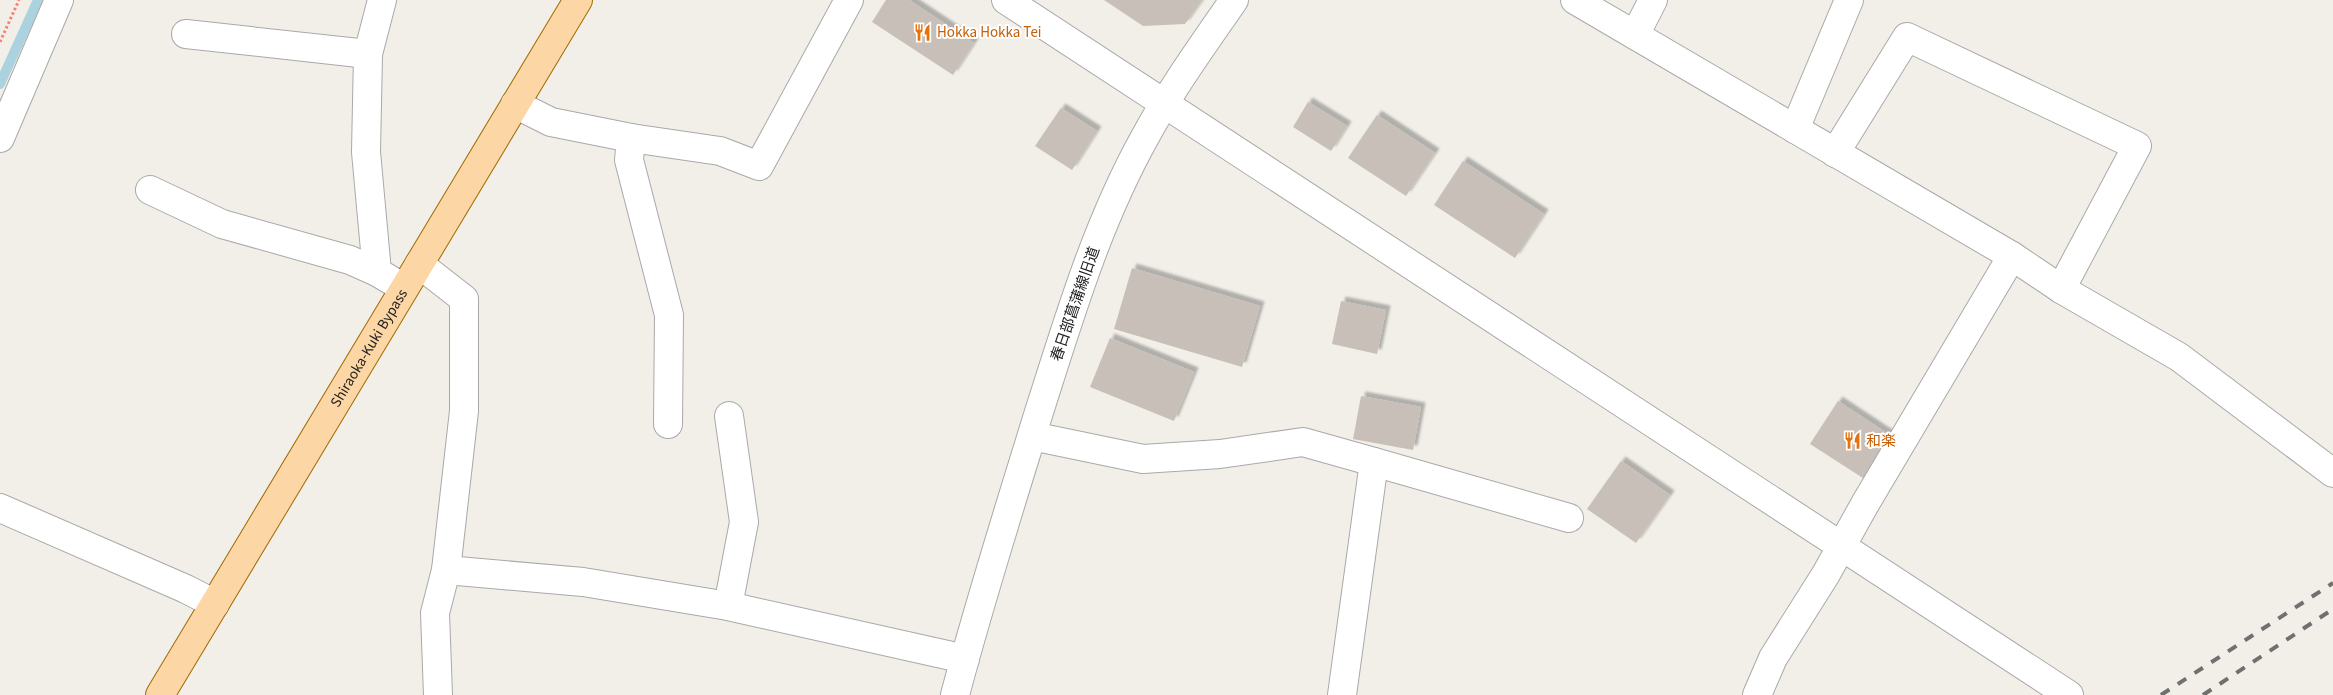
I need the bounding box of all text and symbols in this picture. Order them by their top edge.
restaurant icon: Hokka Hokka Tei [913,22,933,42]
place label: Hokka Hokka Tei [937,22,1042,43]
street label: 春日部菖蒲線旧道 [1046,244,1105,364]
street label: Shiraoka-Kuki Bypass [325,285,413,411]
restaurant icon: 和楽 [1842,431,1862,451]
place label: 和楽 [1866,431,1896,452]

